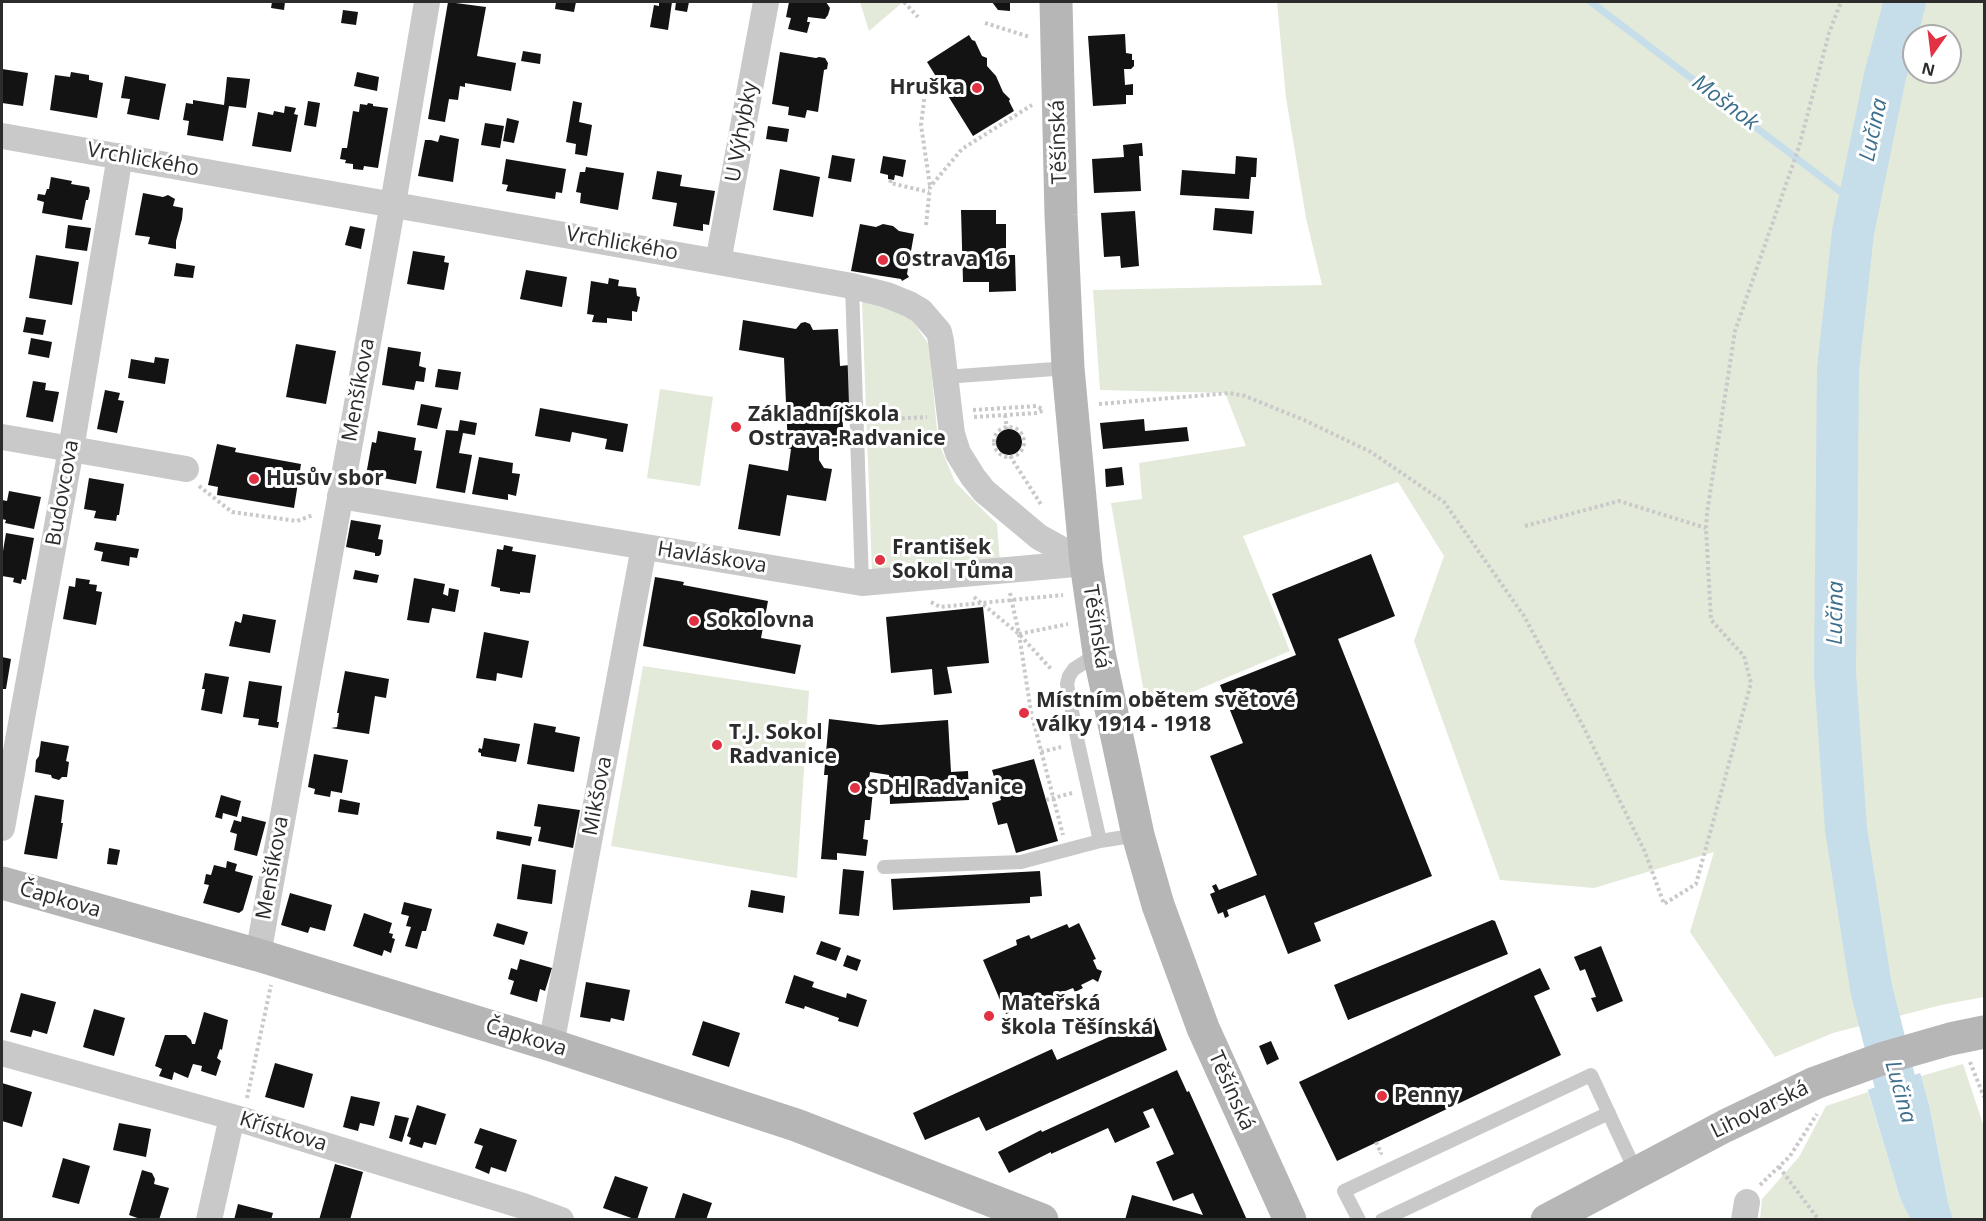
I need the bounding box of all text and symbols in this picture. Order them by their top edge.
north arrow [1902,24,1962,84]
text: N [1919,57,1937,82]
water label: Mošnok [1687,70,1763,136]
place label: Hruška [889,75,965,101]
street label: U Výhybky [721,80,763,184]
marker: Hruška [970,81,984,95]
water label: Lučina [1854,96,1894,164]
street label: Těšínská [1045,99,1073,185]
street label: Vrchlického [85,138,201,182]
street label: Vrchlického [564,222,680,266]
place label: Ostrava 16 [895,247,1008,273]
marker: Ostrava 16 [876,253,890,267]
street label: Menšíkova [338,336,380,444]
place label: Základní škola Ostrava-Radvanice [748,402,946,452]
marker: Základní škola Ostrava-Radvanice [729,420,743,434]
street label: Budovcova [41,438,85,548]
place label: Husův sbor [266,466,384,492]
marker: Husův sbor [247,472,261,486]
place label: František Sokol Tůma [892,535,1014,585]
street label: Havláskova [655,537,769,579]
marker: František Sokol Tůma [873,553,887,567]
water label: Lučina [1822,581,1850,645]
street label: Těšínská [1077,583,1115,671]
place label: Sokolovna [706,608,814,634]
marker: Sokolovna [687,614,701,628]
place label: Místním obětem světové války 1914 - 1918 [1036,688,1296,738]
marker: Místním obětem světové války 1914 - 1918 [1017,706,1031,720]
place label: T.J. Sokol Radvanice [729,720,837,770]
marker: T.J. Sokol Radvanice [710,738,724,752]
street label: Mikšova [578,754,618,838]
place label: SDH Radvanice [867,775,1024,801]
marker: SDH Radvanice [848,781,862,795]
street label: Menšíkova [252,814,294,922]
street label: Čapkova [16,876,104,924]
place label: Mateřská škola Těšínská [1001,991,1153,1041]
marker: Mateřská škola Těšínská [982,1009,996,1023]
street label: Čapkova [482,1014,570,1062]
street label: Těšínská [1202,1047,1260,1135]
water label: Lučina [1879,1058,1921,1126]
street label: Lihovarská [1707,1076,1813,1144]
place label: Penny [1394,1083,1459,1109]
marker: Penny [1375,1089,1389,1103]
street label: Křístkova [236,1107,330,1157]

